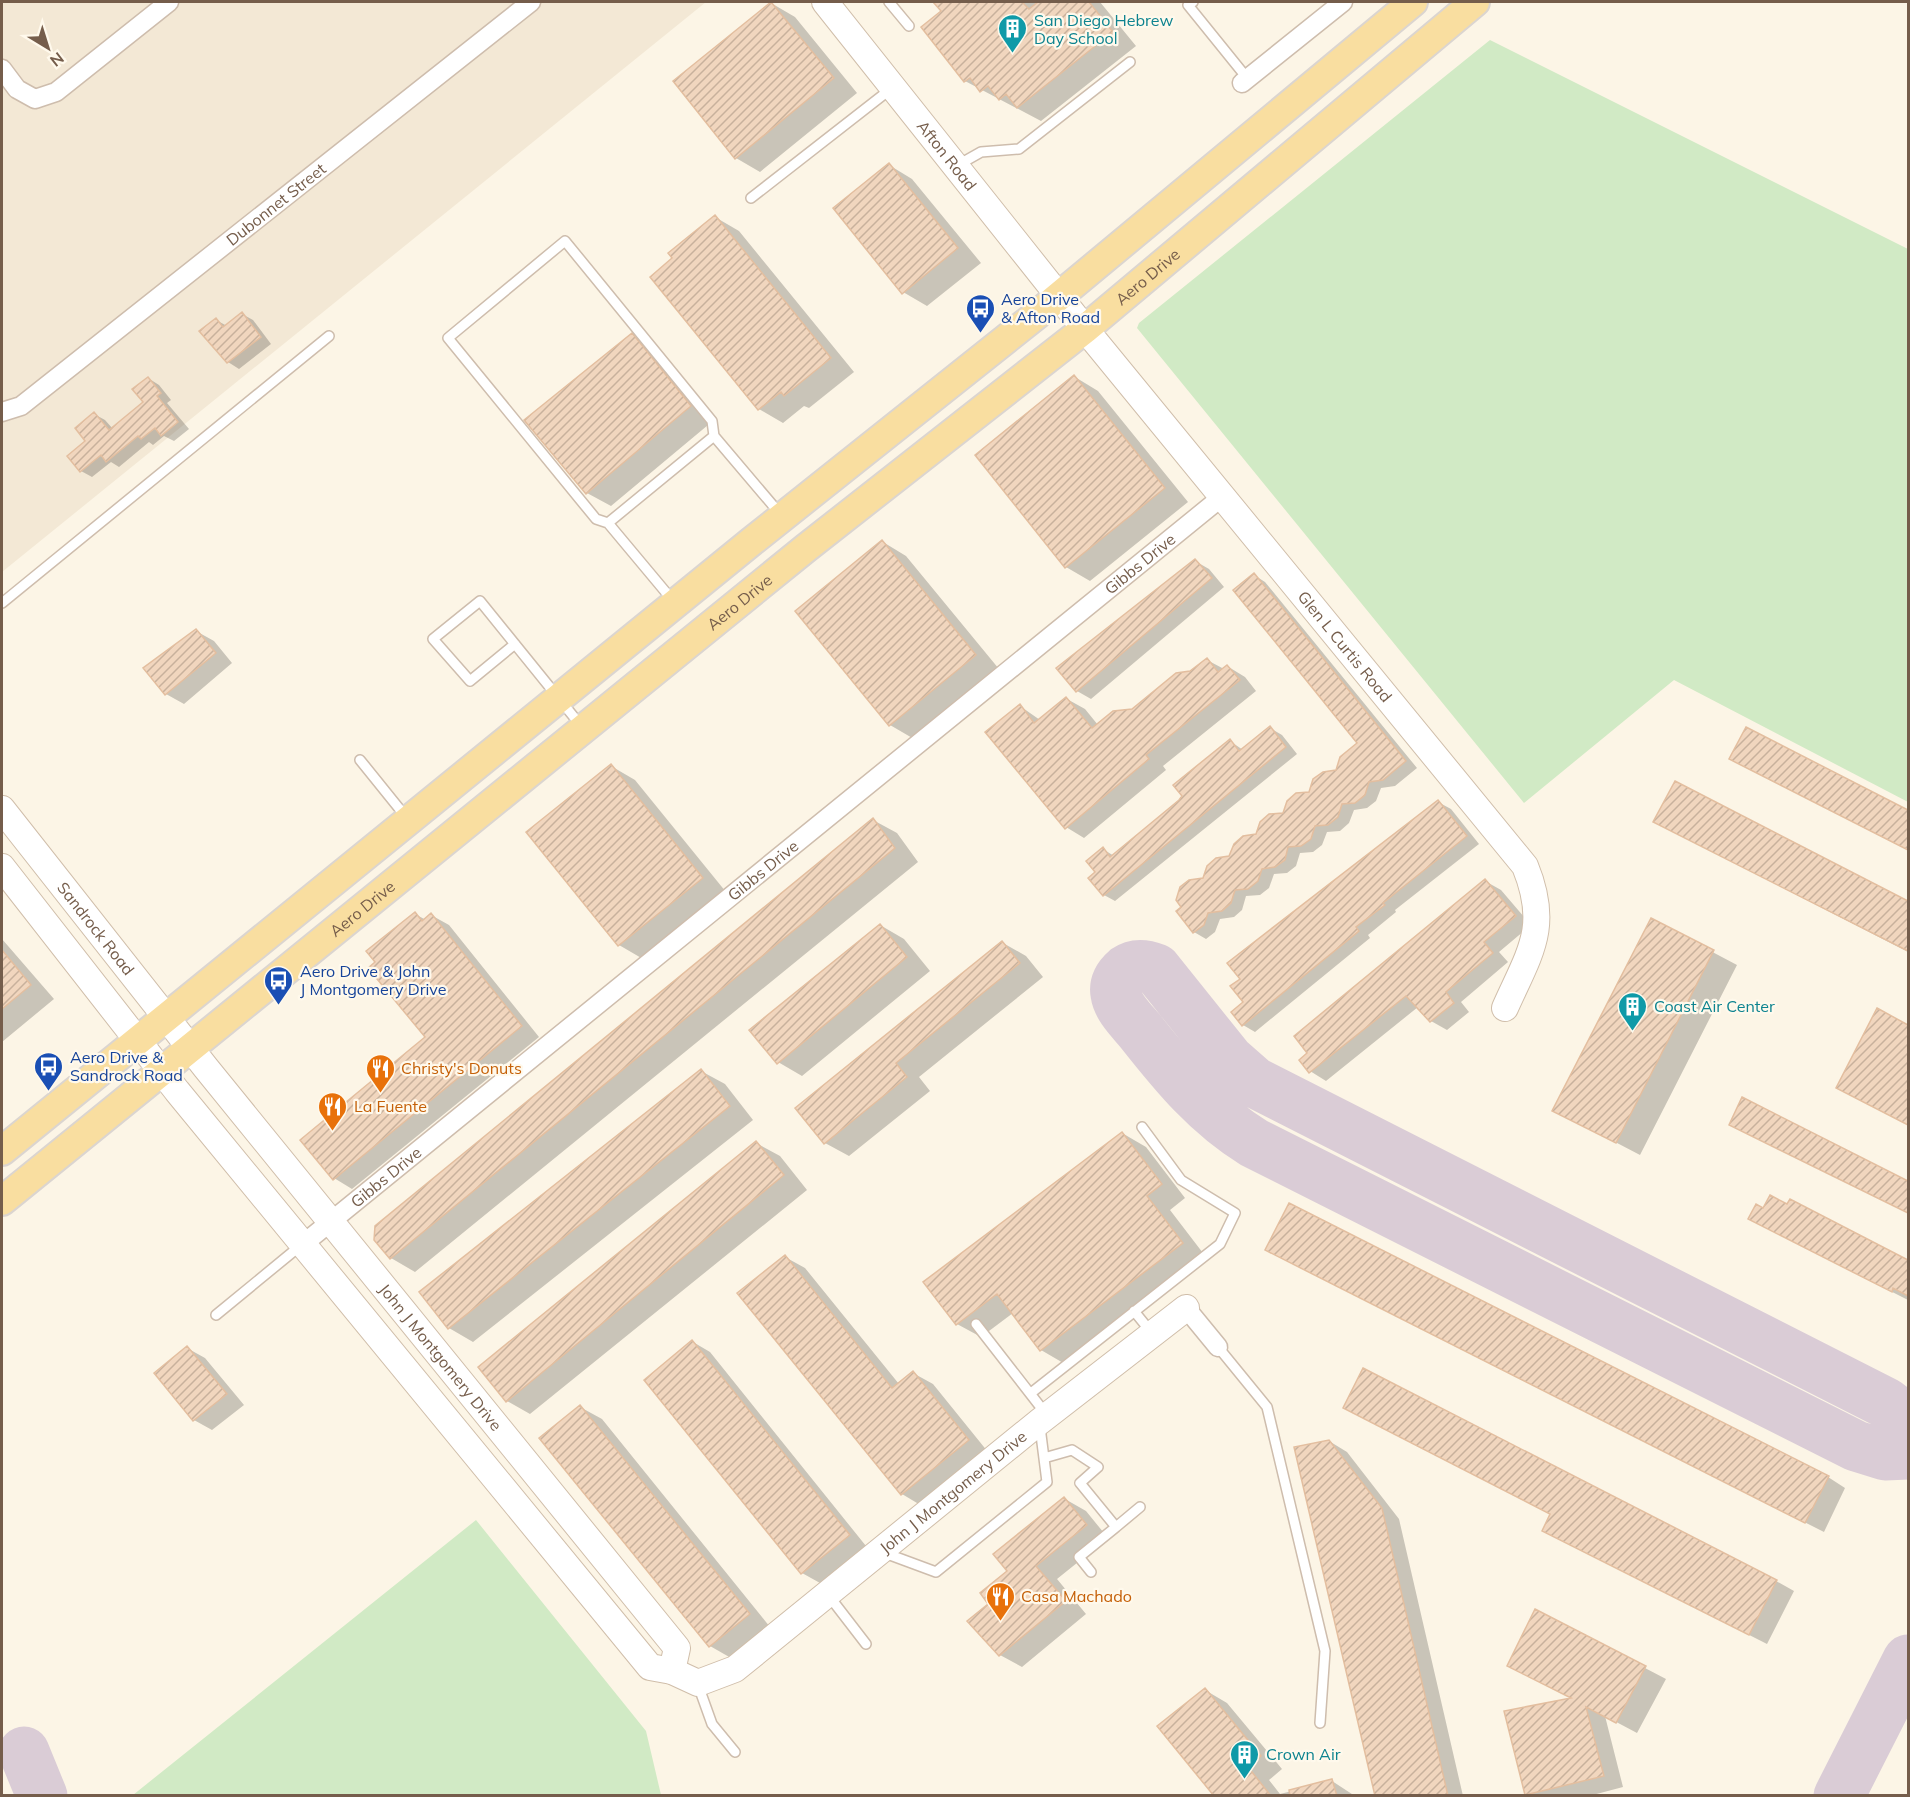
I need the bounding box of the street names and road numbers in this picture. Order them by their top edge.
street label: Afton Road [913,116,981,195]
street label: Dubonnet Street [222,158,330,250]
street label: Aero Drive [1111,244,1184,309]
street label: Gibbs Drive [1100,529,1179,598]
street label: Aero Drive [703,570,776,634]
street label: Glen L Curtis Road [1294,587,1396,706]
street label: Gibbs Drive [723,835,802,905]
street label: Aero Drive [326,876,399,941]
street label: Sandrock Road [53,878,139,979]
street label: Gibbs Drive [346,1142,425,1212]
street label: John J Montgomery Drive [375,1279,506,1435]
street label: John J Montgomery Drive [875,1426,1031,1558]

